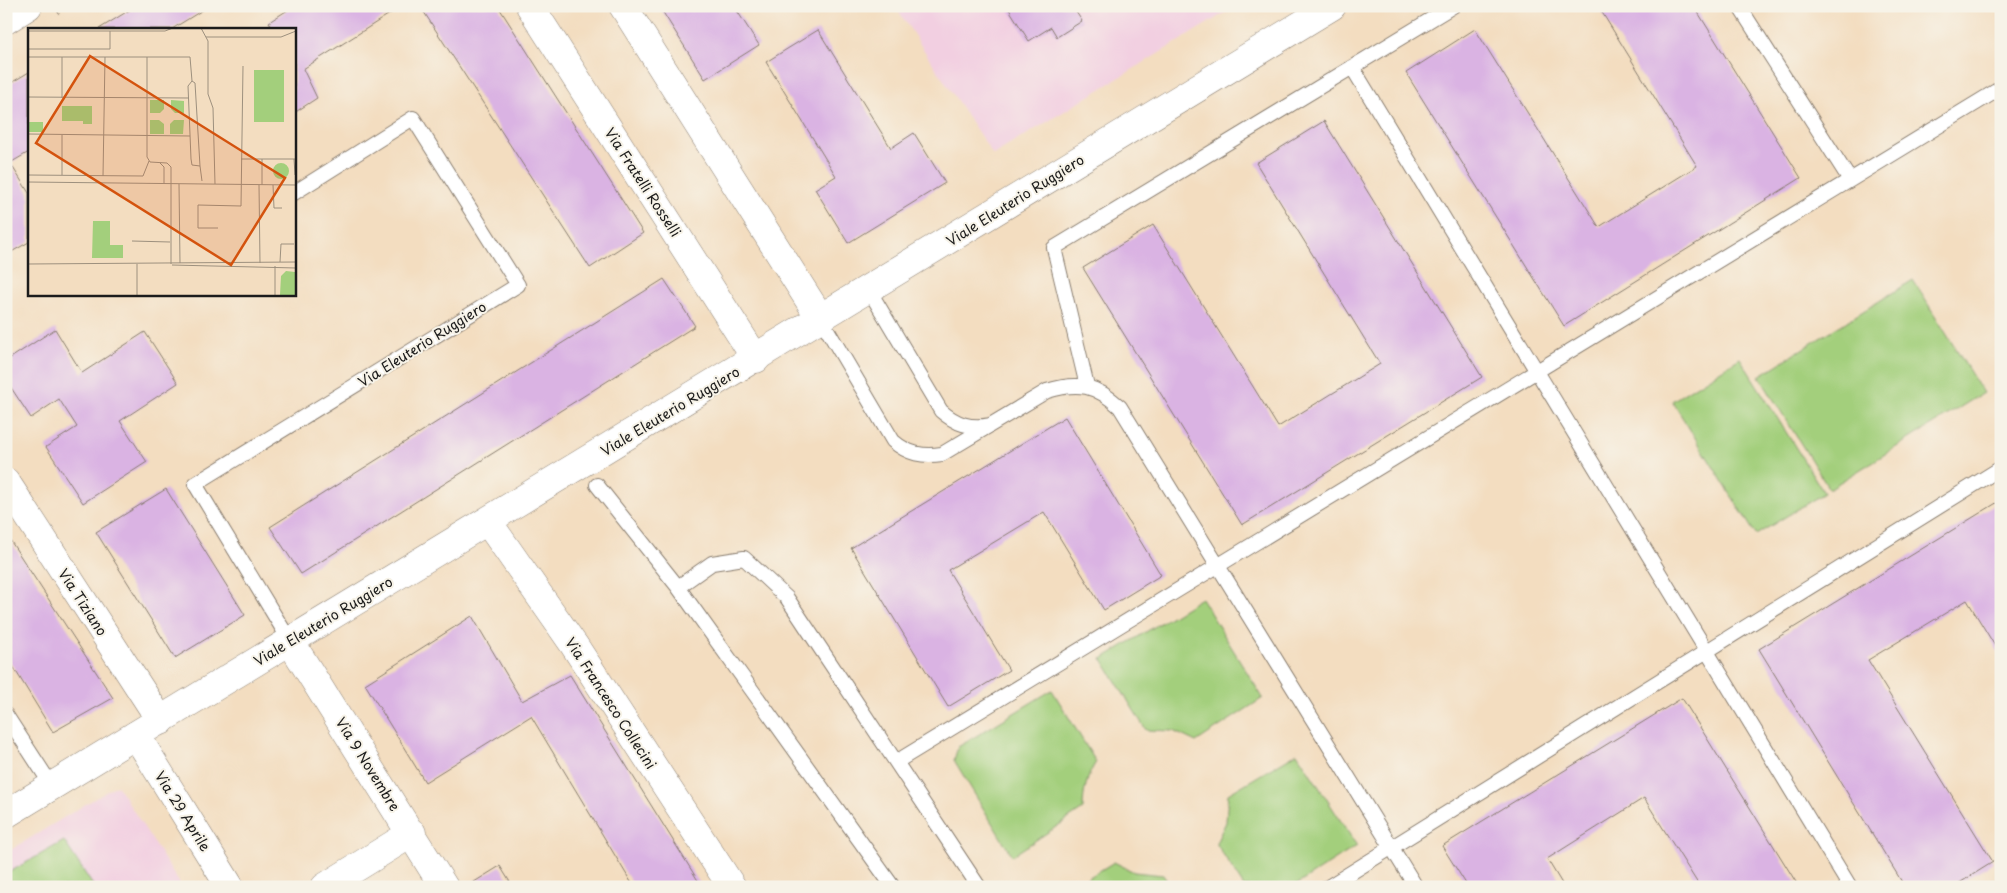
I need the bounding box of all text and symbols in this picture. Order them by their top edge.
inset map [28,28,295,295]
street label: Via Fratelli Rosselli [600,123,686,241]
street label: Viale Eleuterio Ruggiero [942,149,1088,251]
street label: Via Eleuterio Ruggiero [354,296,490,392]
street label: Viale Eleuterio Ruggiero [596,361,744,461]
street label: Via Tiziano [53,564,113,640]
street label: Viale Eleuterio Ruggiero [249,571,397,671]
street label: Via Francesco Collecini [560,633,662,773]
street label: Via 9 Novembre [331,713,405,815]
street label: Via 29 Aprile [150,767,216,855]

